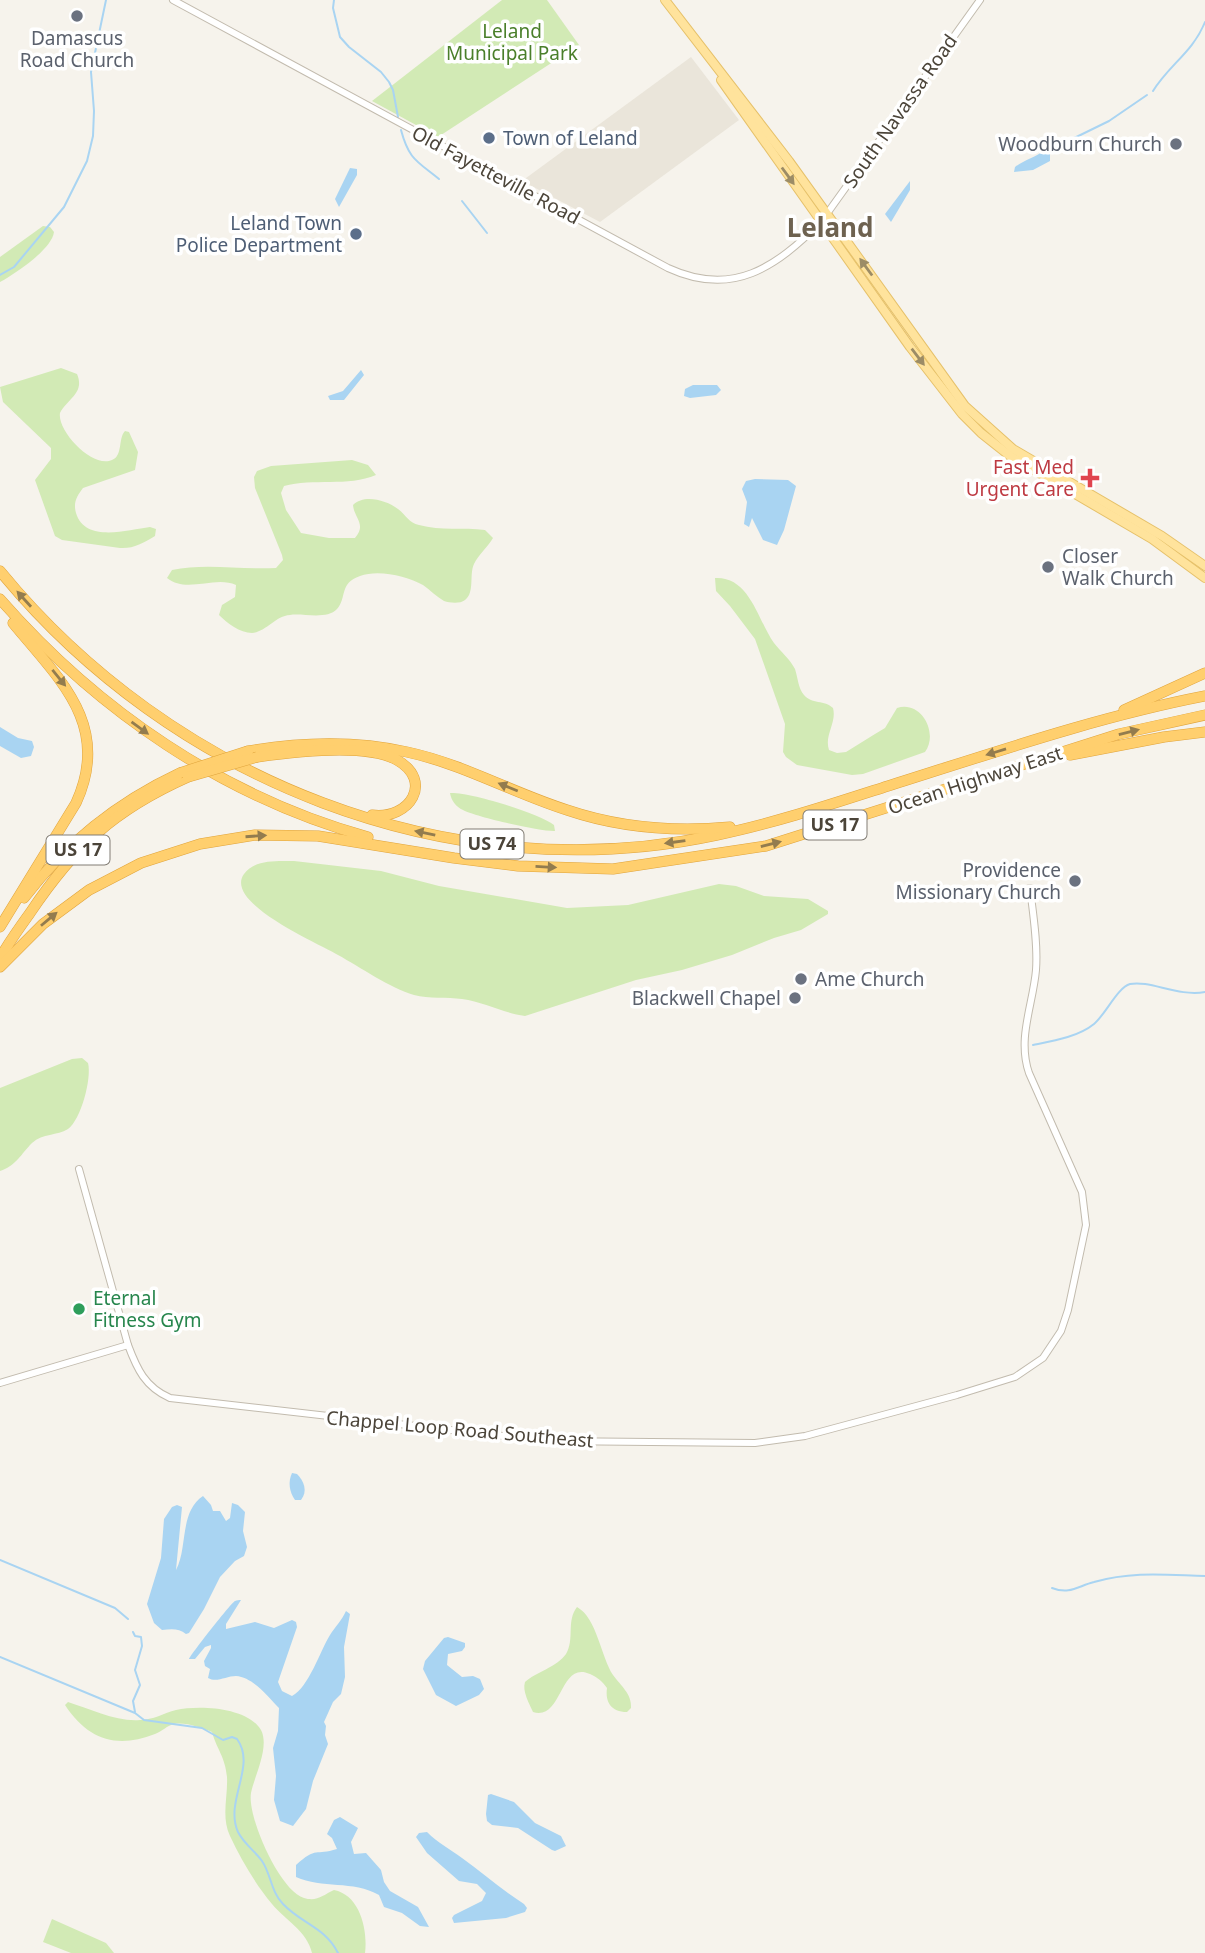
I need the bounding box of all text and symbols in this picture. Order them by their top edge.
marker: Damascus Road Church [69,8,85,24]
park label: Leland Municipal Park [446,18,578,66]
place label: Damascus Road Church [20,25,134,73]
street label: South Navassa Road [837,29,963,193]
street label: Old Fayetteville Road [407,120,585,230]
place label: Town of Leland [503,125,638,151]
marker: Town of Leland [481,130,497,146]
place label: Woodburn Church [998,131,1162,157]
marker: Woodburn Church [1168,136,1184,152]
one-way arrow [781,167,795,185]
district label: Leland [787,209,873,245]
place label: Leland Town Police Department [176,210,342,258]
marker: Leland Town Police Department [348,226,364,242]
one-way arrow [859,258,873,276]
one-way arrow [911,348,925,366]
place label: Fast Med Urgent Care [966,454,1074,502]
marker: Fast Med Urgent Care [1080,468,1100,488]
place label: Closer Walk Church [1062,543,1174,591]
marker: Closer Walk Church [1040,559,1056,575]
one-way arrow [16,590,32,608]
one-way arrow [51,669,66,687]
one-way arrow [131,720,149,734]
one-way arrow [1118,726,1140,737]
street label: Ocean Highway East [885,740,1066,820]
one-way arrow [985,747,1006,757]
one-way arrow [498,781,519,792]
road number: US 17 [804,810,866,840]
one-way arrow [414,827,436,838]
one-way arrow [245,830,267,841]
road number: US 74 [461,830,524,858]
road number: US 17 [46,836,110,864]
one-way arrow [664,837,686,848]
one-way arrow [760,838,782,849]
place label: Providence Missionary Church [896,857,1061,905]
one-way arrow [535,862,557,873]
marker: Providence Missionary Church [1067,873,1083,889]
one-way arrow [39,912,57,927]
place label: Ame Church [815,966,924,992]
marker: Ame Church [793,971,809,987]
place label: Blackwell Chapel [632,985,781,1011]
marker: Blackwell Chapel [787,990,803,1006]
place label: Eternal Fitness Gym [93,1285,202,1333]
marker: Eternal Fitness Gym [71,1301,87,1317]
street label: Chappel Loop Road Southeast [325,1404,595,1454]

